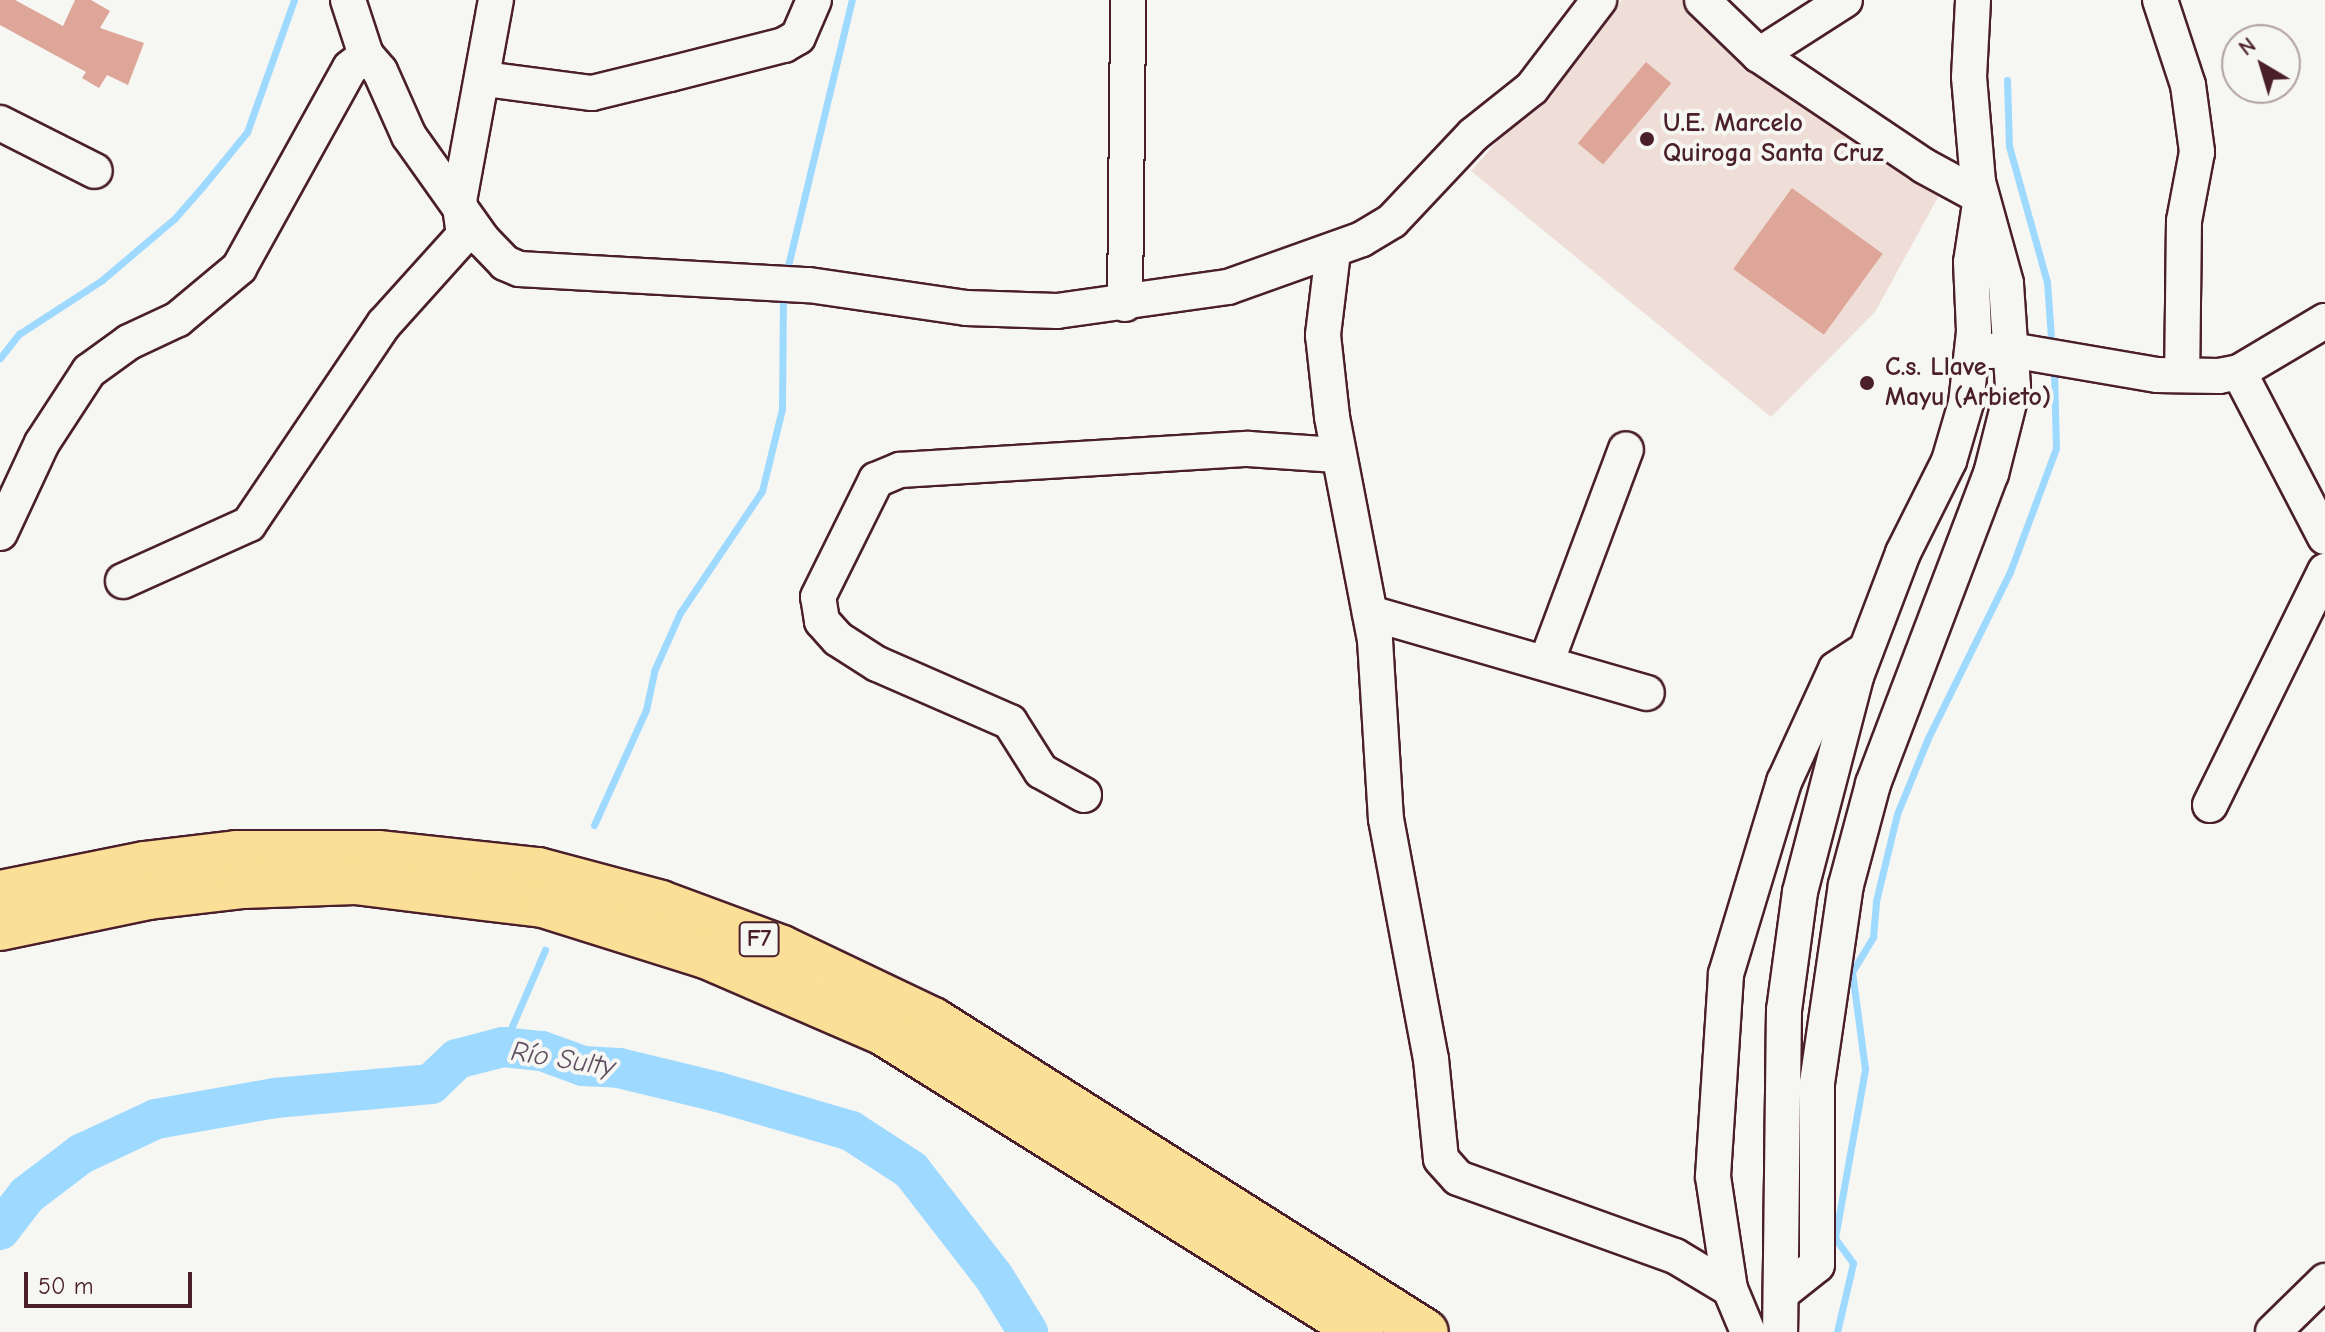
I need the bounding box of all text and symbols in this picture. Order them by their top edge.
north arrow [2221,24,2301,104]
text: N [2234,32,2261,61]
place label: U.E. Marcelo Quiroga Santa Cruz [1663,108,1884,170]
marker: U.E. Marcelo Quiroga Santa Cruz [1638,130,1656,148]
place label: C.s. Llave Mayu (Arbieto) [1885,352,2051,414]
marker: C.s. Llave Mayu (Arbieto) [1856,372,1878,394]
road number: F7 [737,919,781,959]
water label: Río Sulty [509,1034,617,1084]
scale bar [28,1256,196,1306]
text: 50 m [38,1272,94,1300]

